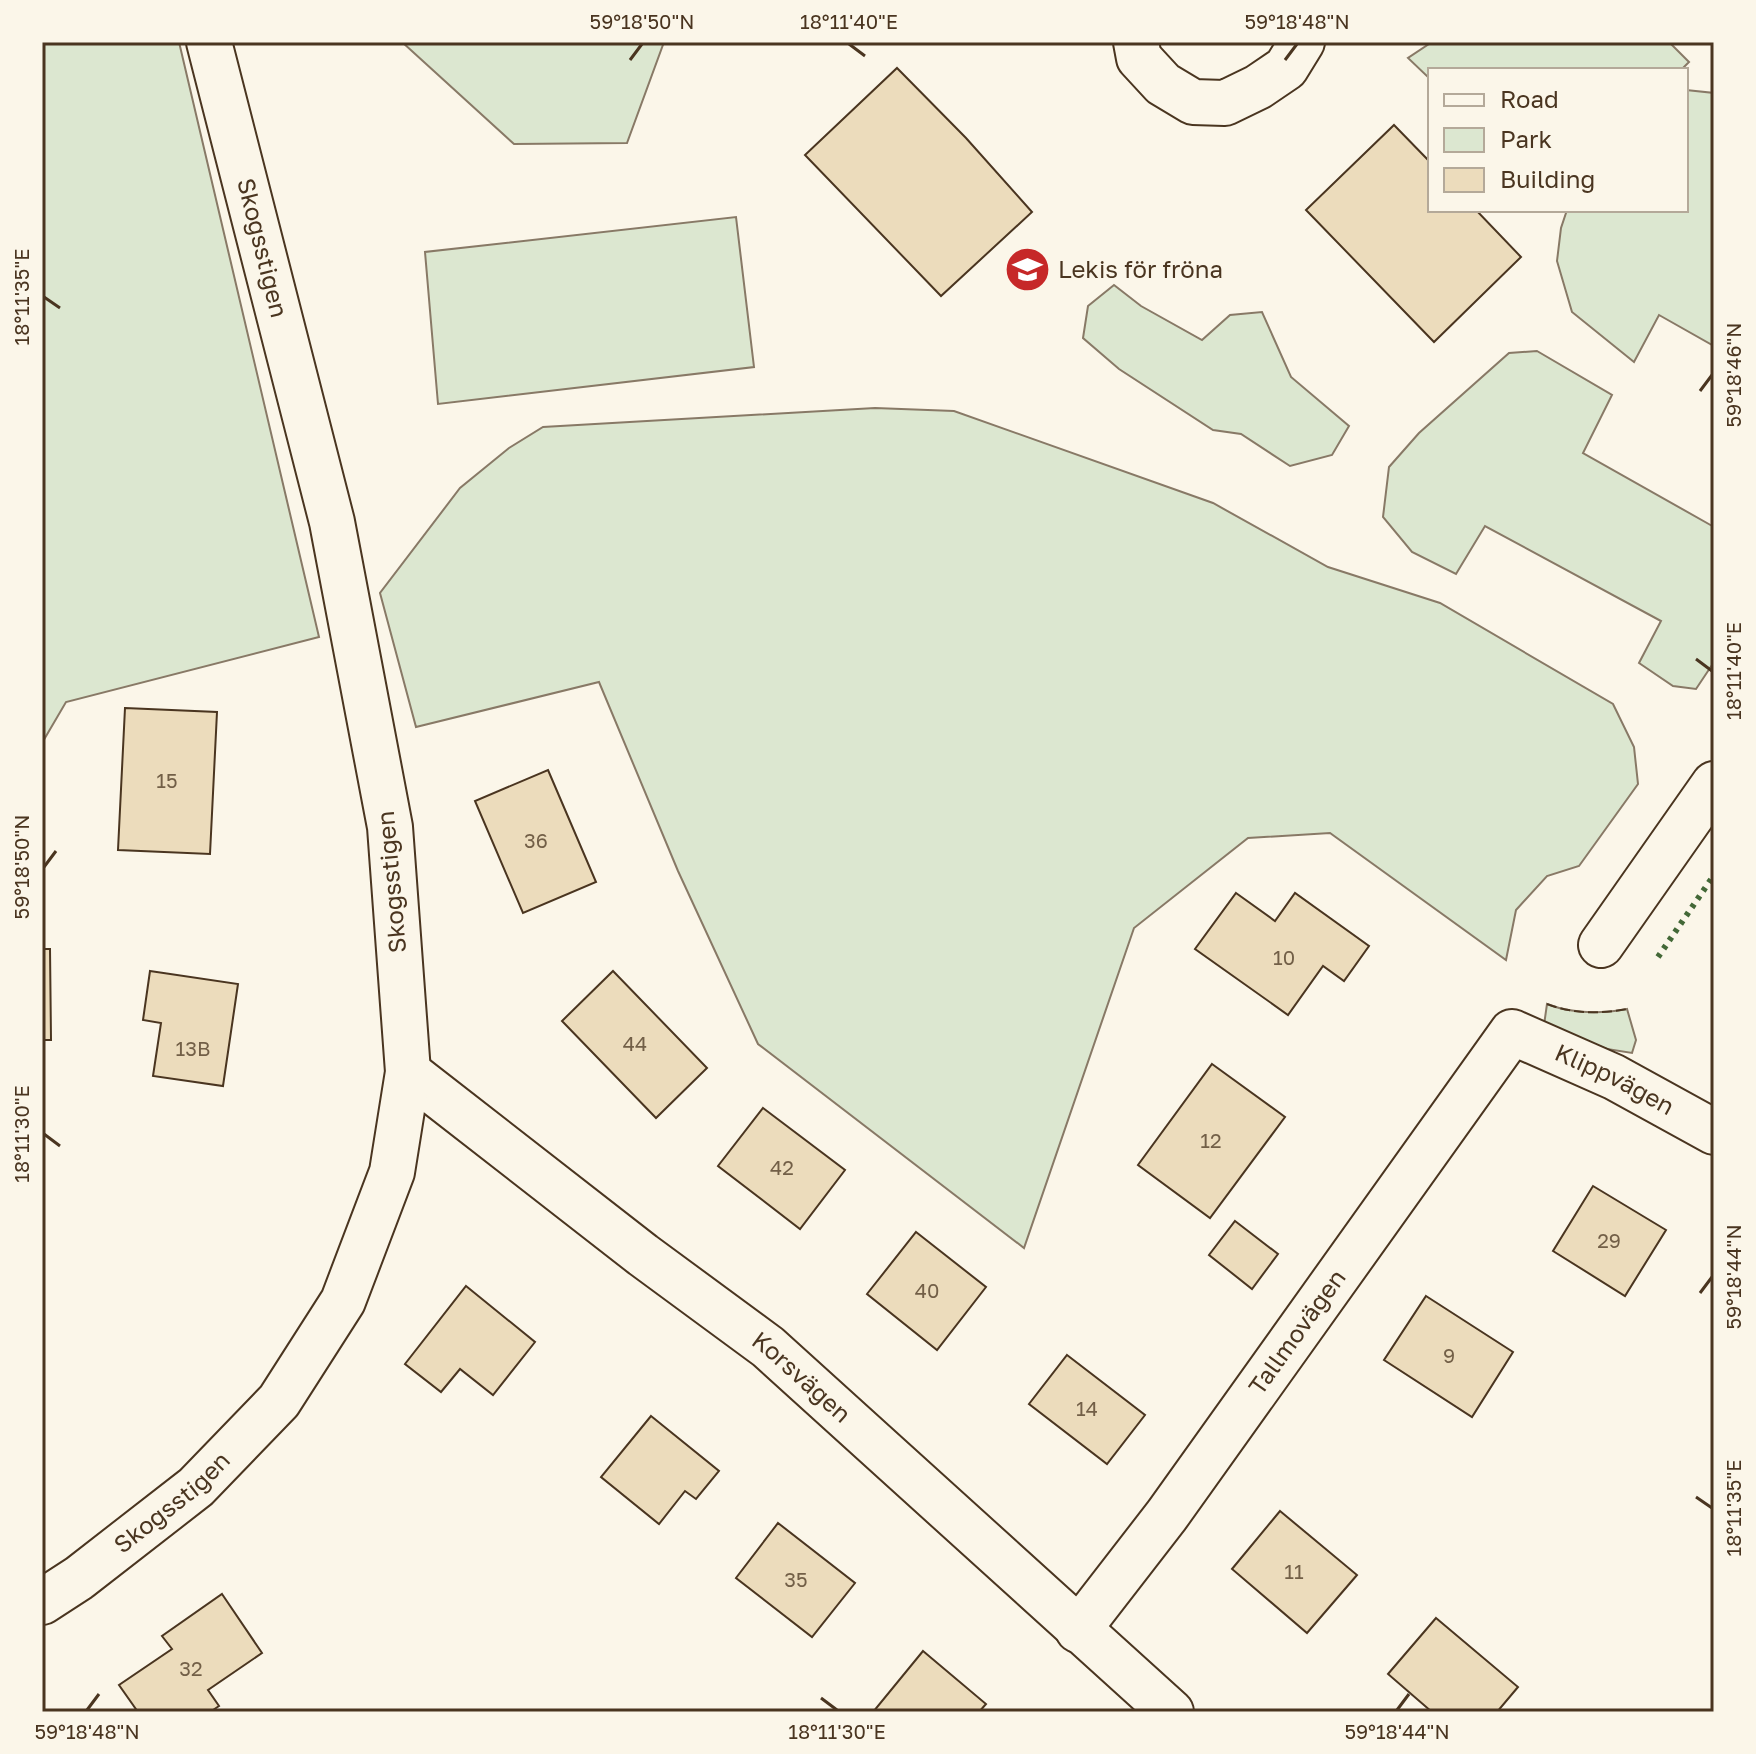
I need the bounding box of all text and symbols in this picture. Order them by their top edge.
text: 59°18'50"N [590,9,694,33]
text: 18°11'40"E [800,9,898,33]
text: 59°18'48"N [1244,9,1350,33]
legend [1428,68,1688,212]
text: Road [1500,84,1559,113]
text: Park [1500,124,1552,153]
text: Building [1500,164,1595,193]
street label: Skogsstigen [232,175,295,320]
school or university icon: Lekis för fröna [1003,246,1051,294]
text: 18°11'35"E [9,249,33,345]
place label: Lekis för fröna [1058,254,1223,283]
text: 59°18'46"N [1721,322,1745,428]
text: 18°11'40"E [1721,622,1745,720]
house number: 15 [156,768,178,792]
street label: Skogsstigen [370,810,411,954]
text: 59°18'50"N [9,815,33,919]
house number: 36 [524,828,548,852]
house number: 10 [1273,945,1295,969]
house number: 44 [623,1031,647,1055]
house number: 13B [176,1036,210,1060]
street label: Klippvägen [1551,1037,1680,1120]
text: 18°11'30"E [9,1085,33,1183]
house number: 12 [1200,1128,1222,1152]
house number: 42 [770,1155,794,1179]
text: 59°18'44"N [1721,1224,1745,1330]
house number: 29 [1597,1228,1621,1252]
street label: Tallmovägen [1242,1263,1351,1400]
house number: 40 [915,1278,939,1302]
street label: Korsvägen [747,1324,857,1428]
house number: 9 [1443,1343,1455,1367]
house number: 14 [1076,1396,1098,1420]
street label: Skogsstigen [108,1445,235,1558]
text: 18°11'35"E [1721,1460,1745,1556]
house number: 11 [1284,1559,1304,1583]
house number: 35 [784,1567,808,1591]
house number: 32 [179,1656,203,1680]
text: 59°18'48"N [34,1719,140,1743]
text: 18°11'30"E [788,1719,886,1743]
text: 59°18'44"N [1344,1719,1450,1743]

